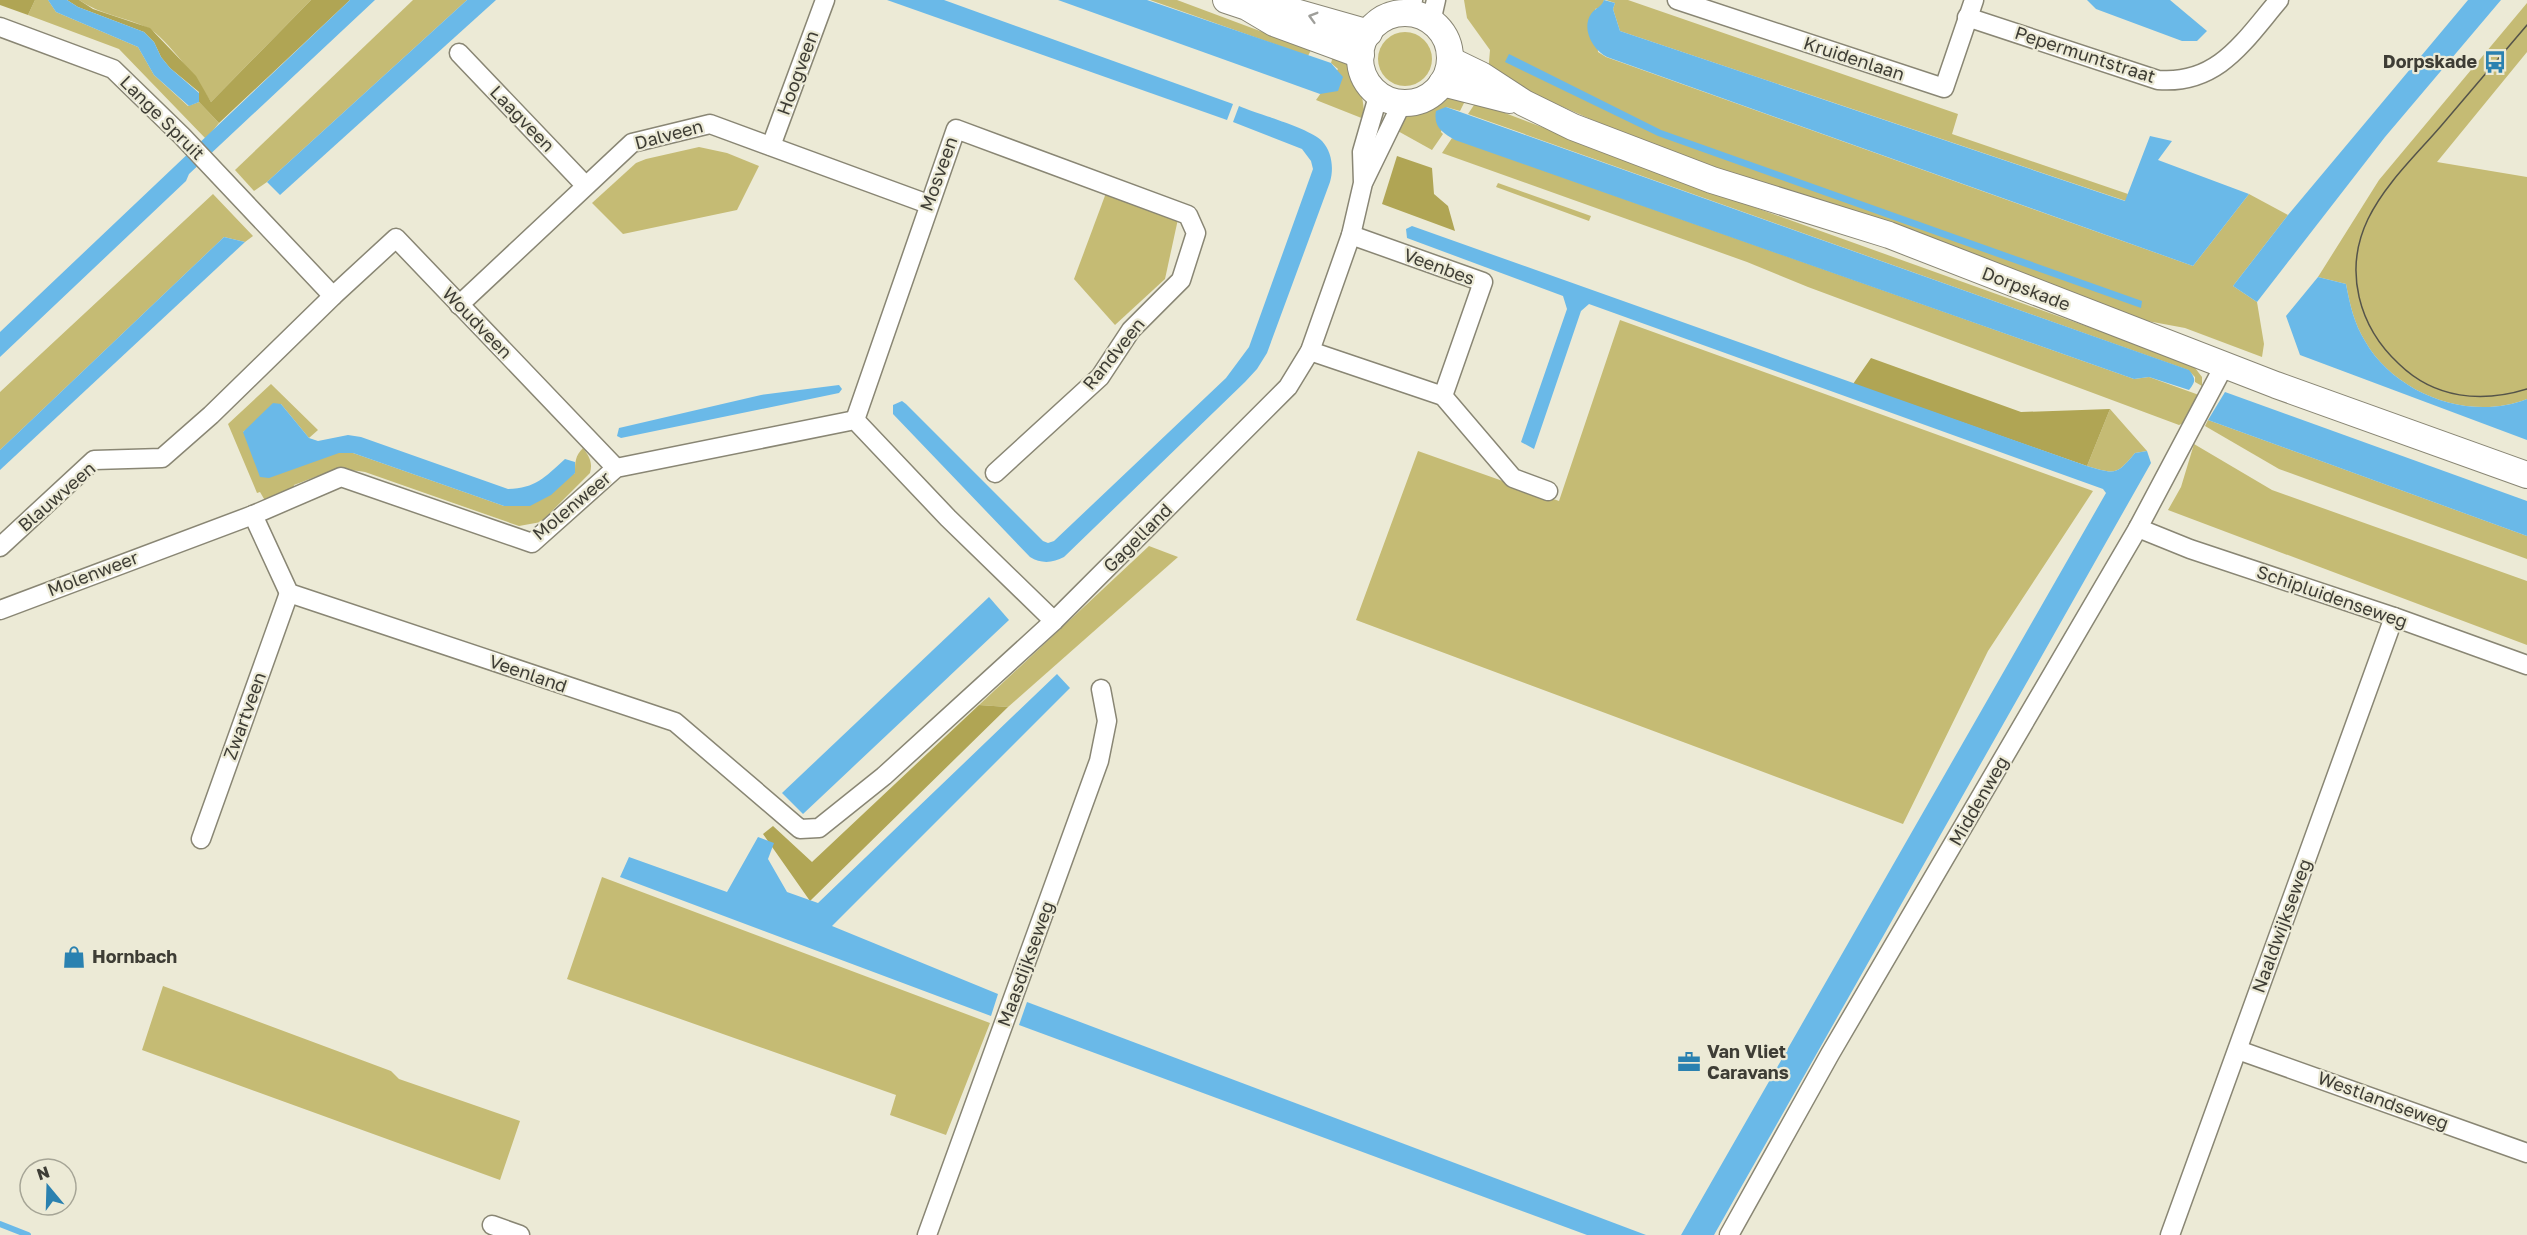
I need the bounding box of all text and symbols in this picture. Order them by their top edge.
one-way arrow [1308,12,1318,24]
street label: Pepermuntstraat [2012,21,2158,87]
street label: Hoogveen [772,28,822,118]
street label: Kruidenlaan [1801,31,1908,85]
bus stop icon: Dorpskade [2482,49,2508,75]
place label: Dorpskade [2383,50,2477,72]
street label: Lange Spruit [116,71,209,164]
street label: Laagveen [486,81,560,156]
street label: Dalveen [632,114,705,154]
street label: Mosveen [914,133,962,214]
street label: Veenbes [1401,243,1478,289]
street label: Dorpskade [1979,261,2074,315]
street label: Woudveen [438,282,517,363]
street label: Randveen [1078,313,1149,394]
street label: Blauwveen [13,457,100,536]
street label: Molenweer [528,466,615,544]
street label: Gagelland [1098,498,1176,576]
street label: Molenweer [44,546,141,600]
street label: Schipluidenseweg [2254,560,2411,632]
street label: Veenland [486,649,570,697]
street label: Zwartveen [218,669,270,762]
street label: Middenweg [1944,752,2013,849]
street label: Naaldwijkseweg [2247,856,2315,996]
street label: Maasdijkseweg [992,898,1058,1029]
shop icon: Hornbach [61,944,87,970]
place label: Hornbach [92,945,177,967]
place label: Van Vliet Caravans [1707,1040,1789,1083]
office icon: Van Vliet Caravans [1676,1049,1702,1075]
street label: Westlandseweg [2315,1066,2452,1134]
north arrow [18,1157,78,1217]
text: N [34,1161,52,1184]

